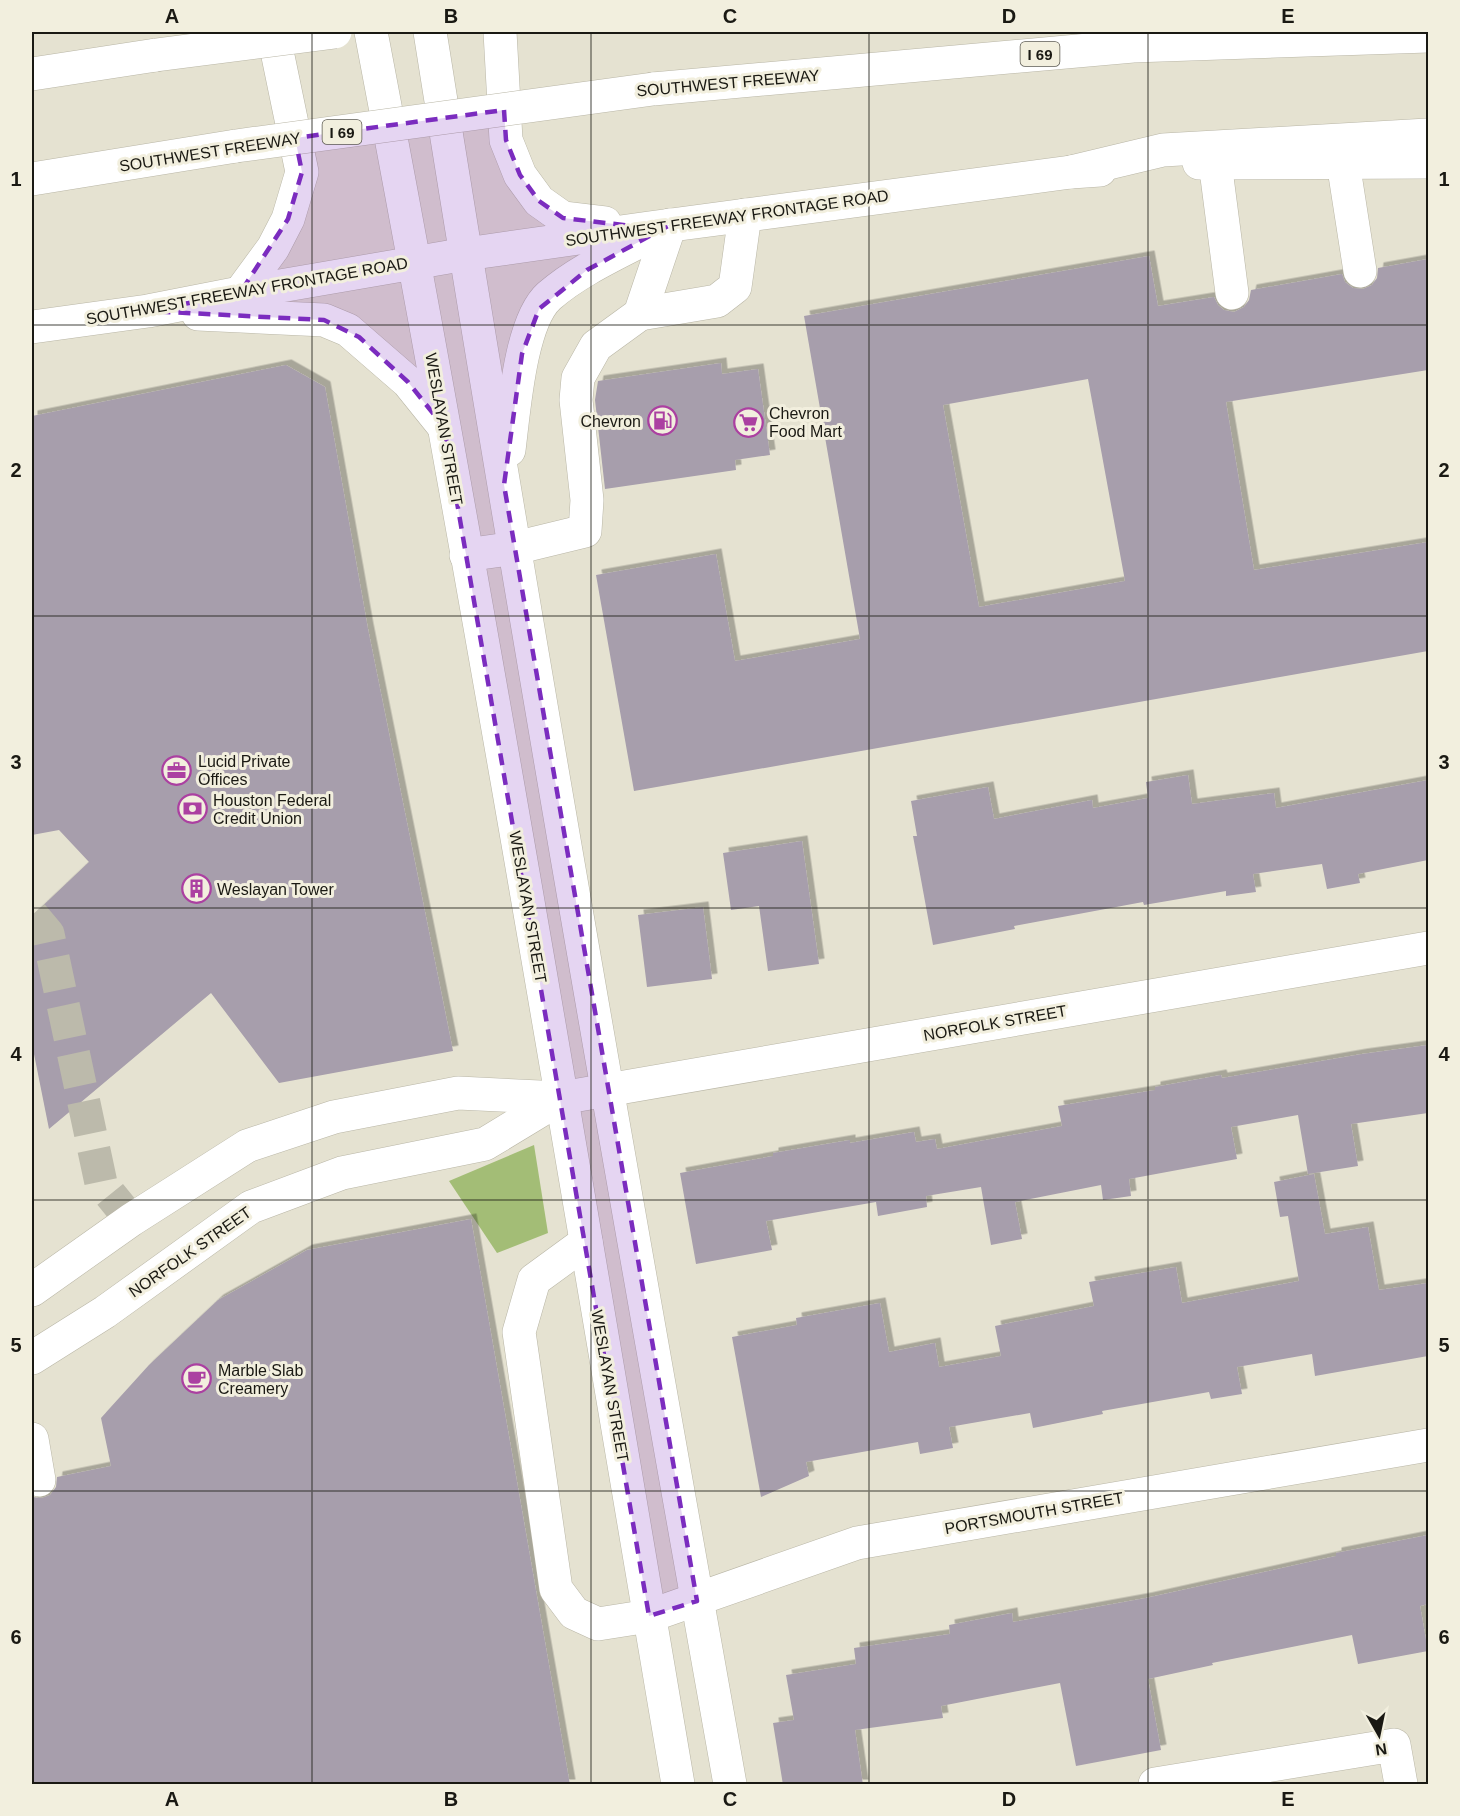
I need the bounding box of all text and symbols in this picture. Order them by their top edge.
text: A [165,5,179,27]
text: B [444,5,458,27]
text: C [723,5,737,27]
text: D [1002,5,1016,27]
text: E [1281,5,1295,27]
road number: I 69 [1020,42,1060,66]
street label: SOUTHWEST FREEWAY [636,66,821,99]
road number: I 69 [322,120,362,144]
street label: SOUTHWEST FREEWAY [118,129,302,175]
text: 1 [10,168,22,190]
text: 1 [1438,168,1450,190]
street label: SOUTHWEST FREEWAY FRONTAGE ROAD [564,187,890,249]
street label: SOUTHWEST FREEWAY FRONTAGE ROAD [85,254,409,328]
street label: WESLAYAN STREET [422,352,466,507]
fuel station icon: Chevron [646,405,678,437]
place label: Chevron Food Mart [769,405,842,440]
supermarket icon: Chevron Food Mart [732,406,764,438]
place label: Chevron [581,413,641,430]
text: 2 [10,459,22,481]
text: 2 [1438,459,1450,481]
text: 3 [10,751,22,773]
text: 3 [1438,751,1450,773]
place label: Lucid Private Offices [198,753,291,788]
office icon: Lucid Private Offices [161,754,193,786]
place label: Houston Federal Credit Union [213,792,331,827]
bank icon: Houston Federal Credit Union [176,793,208,825]
street label: WESLAYAN STREET [506,830,550,985]
building icon: Weslayan Tower [180,873,212,905]
place label: Weslayan Tower [217,881,334,898]
street label: NORFOLK STREET [922,1002,1068,1044]
text: 4 [10,1043,22,1065]
text: 4 [1438,1043,1450,1065]
street label: NORFOLK STREET [126,1203,254,1301]
street label: WESLAYAN STREET [588,1309,632,1464]
text: 5 [10,1334,22,1356]
text: 5 [1438,1334,1450,1356]
place label: Marble Slab Creamery [218,1362,303,1397]
cafe icon: Marble Slab Creamery [181,1363,213,1395]
street label: PORTSMOUTH STREET [943,1489,1125,1537]
text: 6 [10,1626,22,1648]
text: 6 [1438,1626,1450,1648]
north arrow [1349,1705,1409,1765]
text: N [1374,1740,1388,1759]
text: A [165,1788,179,1810]
text: B [444,1788,458,1810]
text: C [723,1788,737,1810]
text: D [1002,1788,1016,1810]
text: E [1281,1788,1295,1810]

